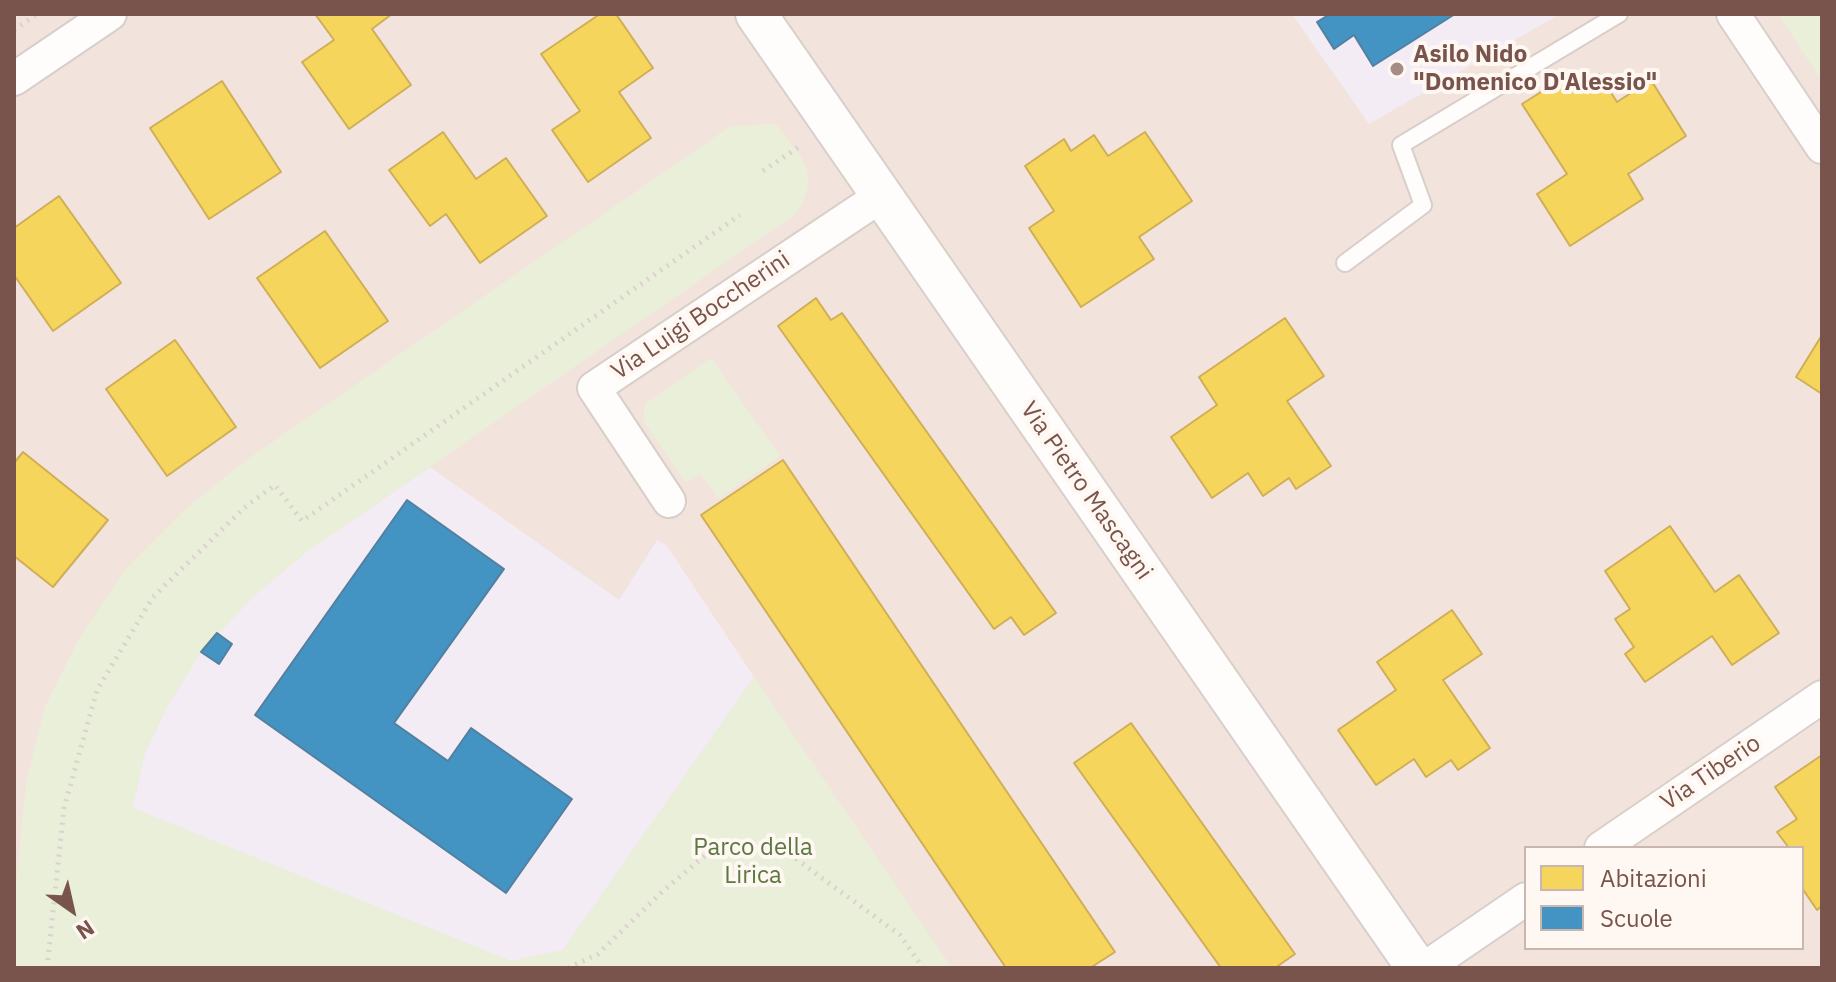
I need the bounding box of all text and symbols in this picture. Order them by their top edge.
place label: Asilo Nido "Domenico D'Alessio" [1413,41,1657,97]
marker: Asilo Nido "Domenico D'Alessio" [1388,60,1406,78]
street label: Via Luigi Boccherini [606,246,796,386]
street label: Via Pietro Mascagni [1014,397,1158,585]
street label: Via Tiberio [1656,729,1766,817]
park label: Parco della Lirica [693,834,813,890]
legend [1524,846,1804,950]
text: Abitazioni [1600,862,1707,894]
north arrow [32,870,112,950]
text: Scuole [1600,902,1673,934]
text: N [71,914,100,947]

